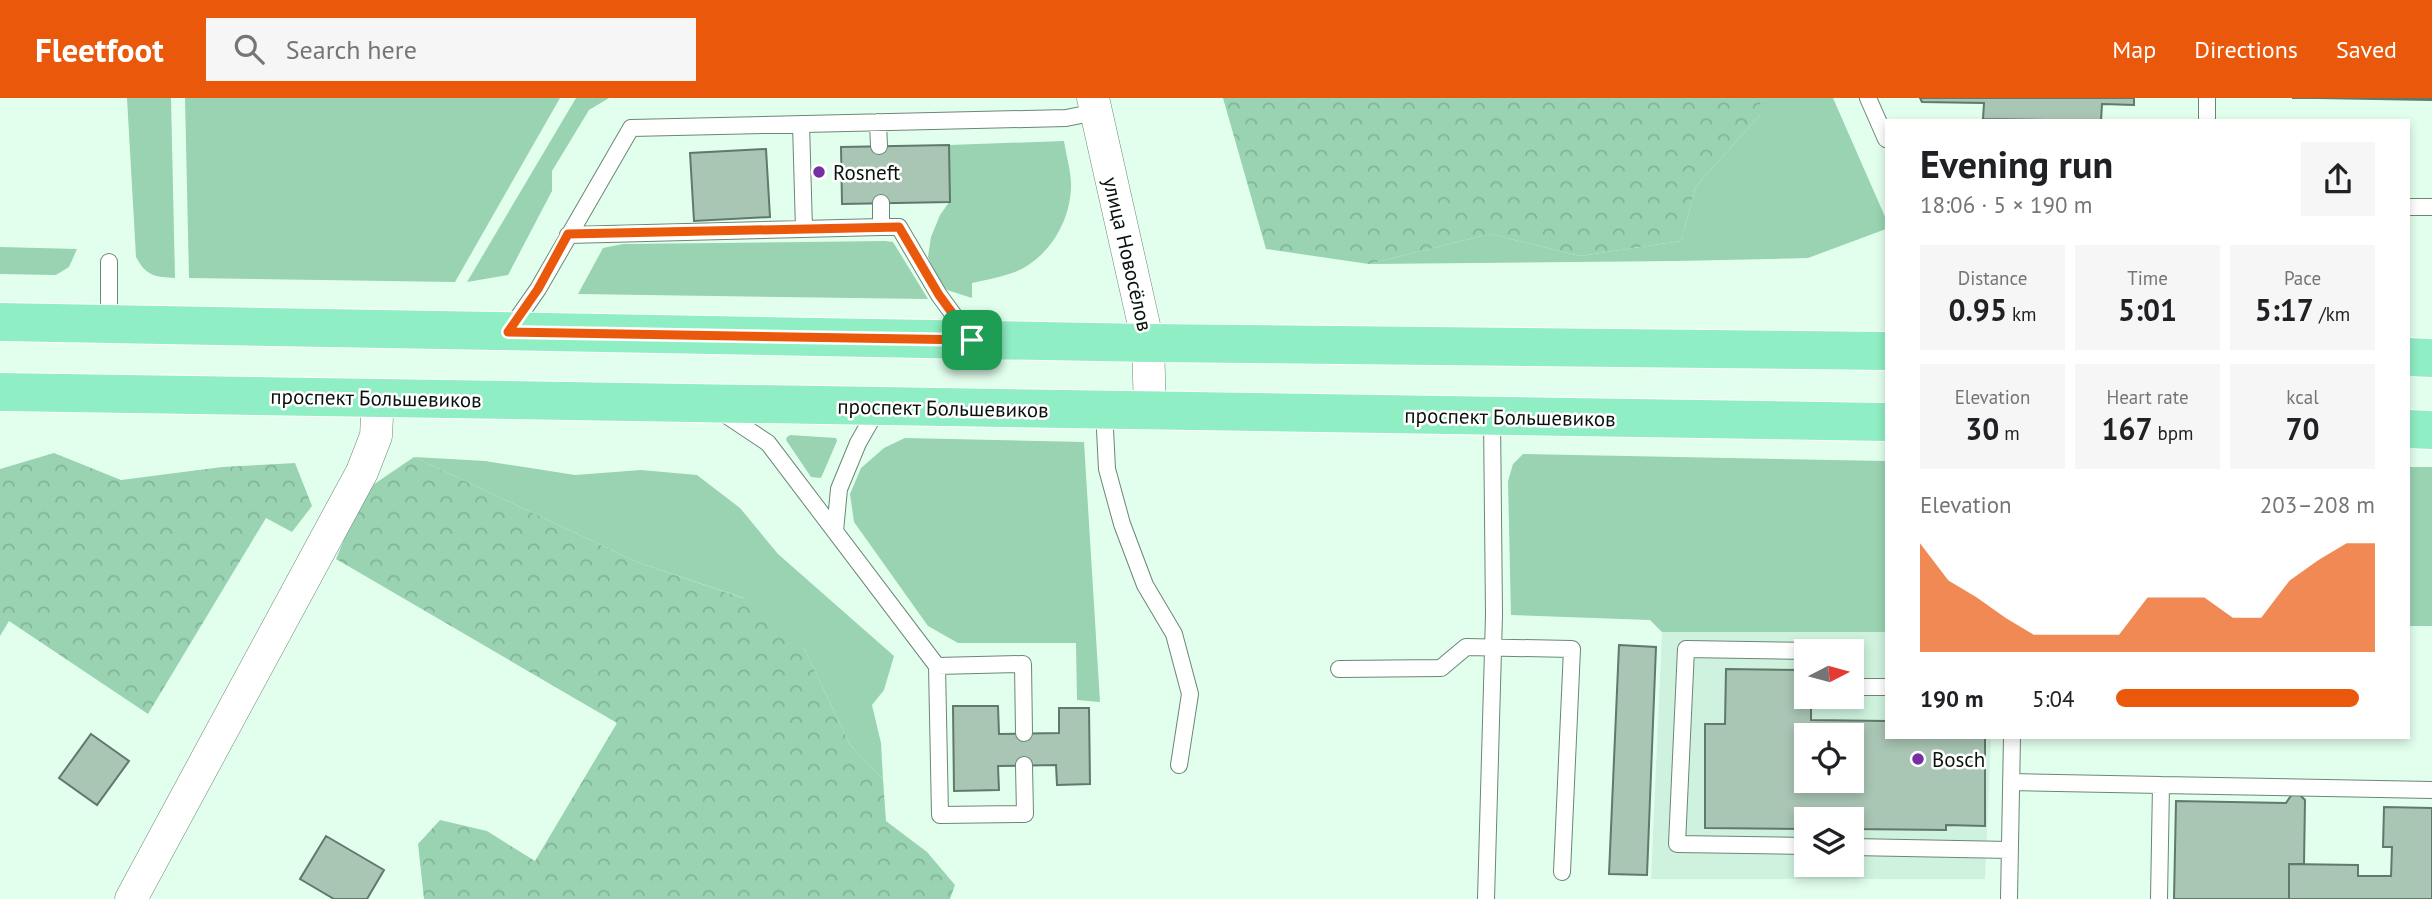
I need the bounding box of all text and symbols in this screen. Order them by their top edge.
search box [206,18,696,81]
text: Fleetfoot [35,28,164,71]
icon: search [230,30,268,68]
text: Search here [286,33,417,66]
text: Map [2112,34,2156,65]
text: Directions [2194,34,2298,65]
text: Saved [2336,34,2397,65]
text: Evening run [1920,139,2113,188]
button: share [2301,142,2375,216]
place label: Rosneft [833,159,900,186]
marker: Rosneft [811,164,827,180]
street label: улица Новосёлов [1097,174,1159,334]
text: 18:06 · 5 × 190 m [1920,190,2092,219]
text: Distance [1958,266,2027,290]
text: Time [2127,266,2168,290]
text: Pace [2284,266,2321,290]
text: 0.95 [1948,290,2007,329]
text: 5:01 [2118,290,2177,329]
text: 5:17 [2255,290,2314,329]
text: km [2007,302,2037,326]
text: /km [2314,302,2350,326]
pin [942,310,1002,370]
icon: arrive [953,321,991,359]
street label: проспект Большевиков [270,383,482,413]
text: Elevation [1955,385,2030,409]
text: Heart rate [2106,385,2189,409]
text: kcal [2286,385,2319,409]
street label: проспект Большевиков [837,393,1049,423]
street label: проспект Большевиков [1404,402,1616,432]
text: 30 [1965,409,1999,448]
text: 167 [2101,409,2152,448]
text: 70 [2285,409,2320,448]
text: m [1999,421,2020,445]
text: bpm [2152,421,2194,445]
text: Elevation [1920,490,2012,519]
text: 203–208 m [2260,490,2375,519]
north arrow [1794,639,1864,709]
map controls [1794,639,1864,877]
text: 190 m [1920,684,1983,713]
text: 5:04 [2032,684,2075,713]
button: locate [1794,723,1864,793]
place label: Bosch [1932,746,1985,773]
marker: Bosch [1910,751,1926,767]
button: layers [1794,807,1864,877]

